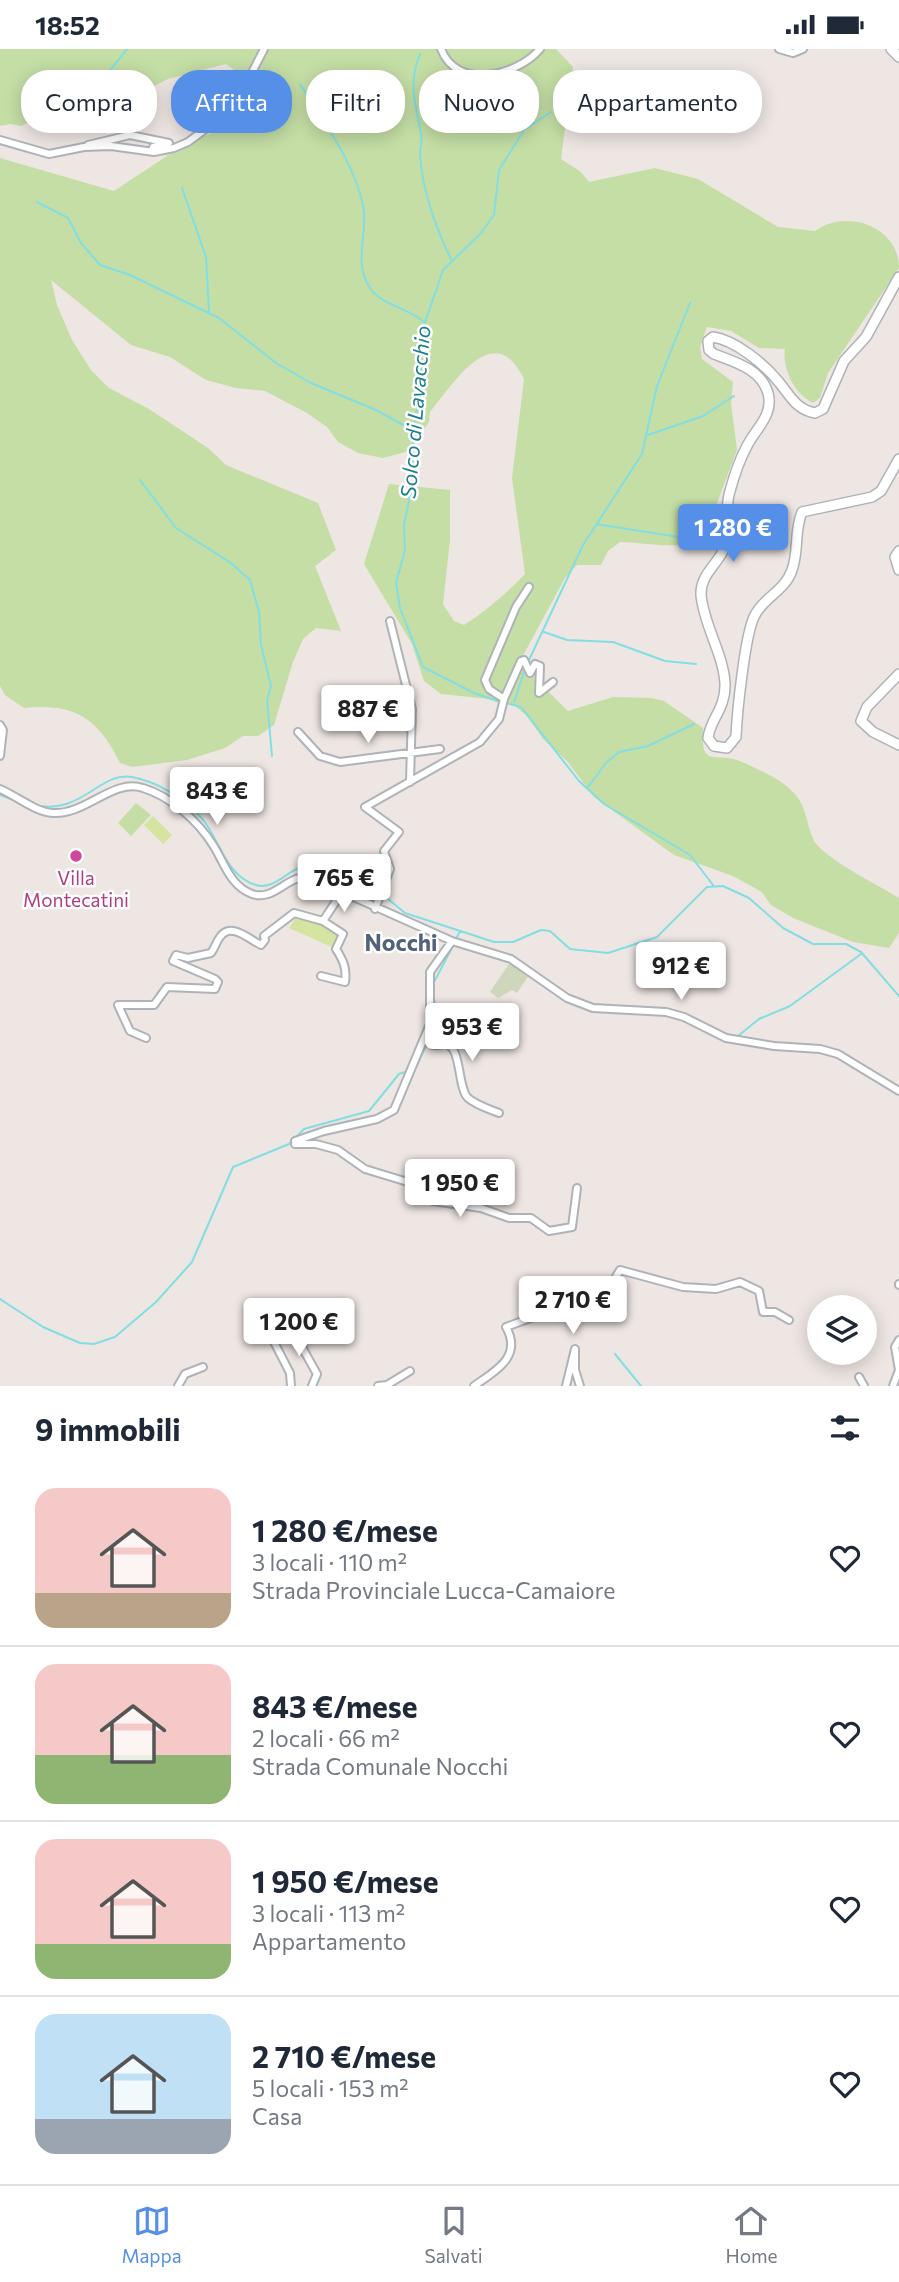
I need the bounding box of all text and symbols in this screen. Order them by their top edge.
text: 18:52 [35,9,100,40]
chip: Compra [21,70,157,133]
chip: Affitta [171,70,292,133]
chip: Filtri [306,70,405,133]
chip: Nuovo [419,70,539,133]
chip: Appartamento [553,70,762,133]
water label: Solco di Lavacchio [394,324,435,499]
pin: 1 280 € [668,505,798,564]
text: 1 280 € [694,513,772,541]
pin: 887 € [319,685,417,745]
text: 887 € [337,694,399,722]
pin: 843 € [168,767,266,827]
text: 843 € [186,776,248,804]
marker: Villa Montecatini [68,848,84,864]
pin: 765 € [295,855,393,914]
text: 765 € [314,863,374,891]
place label: Villa Montecatini [23,866,129,911]
district label: Nocchi [365,928,438,956]
pin: 912 € [632,943,730,1002]
text: 912 € [652,951,710,979]
pin: 953 € [423,1003,521,1063]
text: 953 € [441,1012,503,1040]
pin: 1 950 € [395,1159,525,1219]
text: 1 950 € [421,1168,499,1196]
pin: 2 710 € [508,1277,638,1336]
text: 2 710 € [535,1285,611,1313]
map controls [807,1295,877,1365]
button: layers [807,1295,877,1365]
pin: 1 200 € [234,1299,364,1358]
text: 1 200 € [260,1307,338,1335]
icon: filters [826,1409,864,1447]
text: 9 immobili [35,1410,181,1447]
text: 1 280 €/mese [252,1511,438,1548]
icon: home [91,1516,175,1600]
icon: heart [826,1539,864,1577]
text: 3 locali · 110 m² [252,1548,407,1576]
text: Strada Provinciale Lucca-Camaiore [252,1576,616,1604]
text: 843 €/mese [252,1687,418,1724]
icon: home [91,1692,175,1776]
icon: heart [826,1715,864,1753]
text: 2 locali · 66 m² [252,1724,400,1752]
text: Strada Comunale Nocchi [252,1752,508,1780]
text: 1 950 €/mese [252,1862,438,1899]
icon: home [91,1867,175,1951]
icon: heart [826,1890,864,1928]
text: 3 locali · 113 m² [252,1899,405,1927]
text: Appartamento [252,1927,406,1955]
text: 2 710 €/mese [252,2037,436,2074]
icon: home [91,2042,175,2126]
icon: heart [826,2065,864,2103]
text: 5 locali · 153 m² [252,2074,408,2102]
text: Casa [252,2102,302,2130]
tab: Mappa [121,2202,182,2267]
tab: Salvati [425,2202,483,2267]
tab: Home [725,2202,778,2267]

